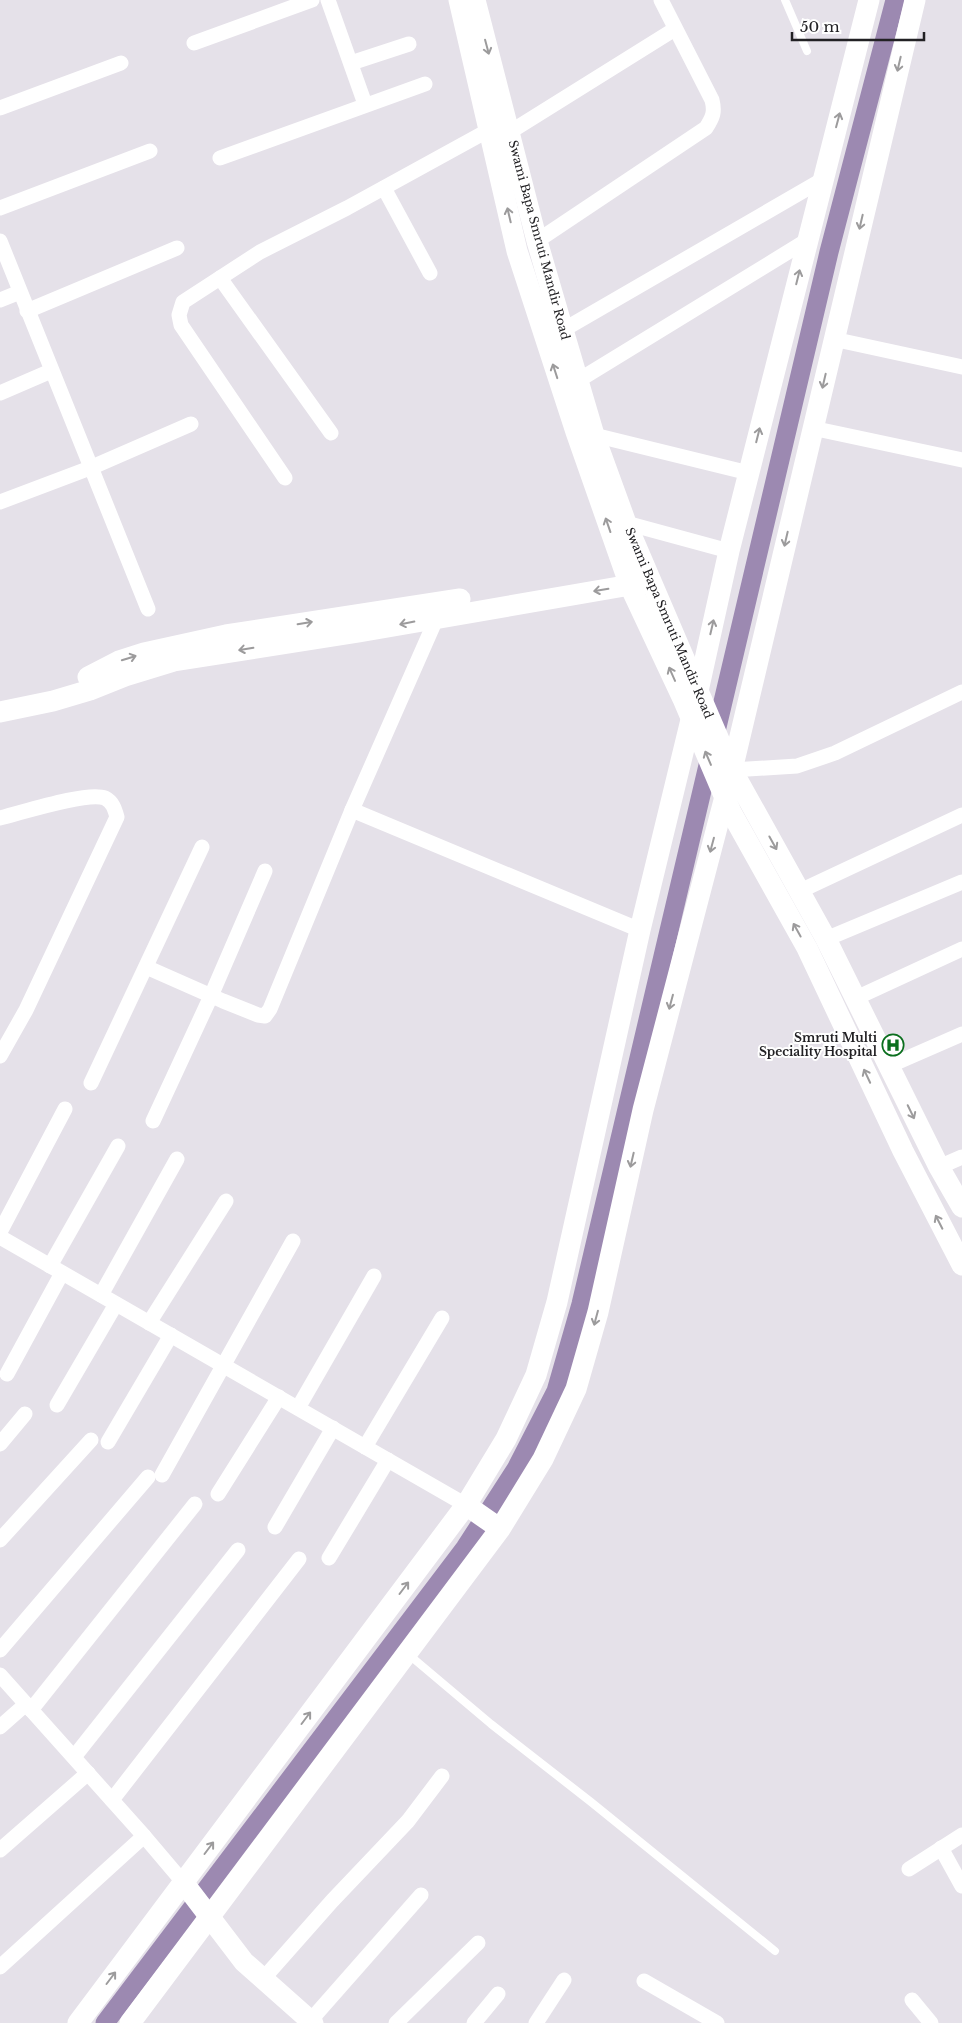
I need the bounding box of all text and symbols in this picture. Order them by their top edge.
scale bar [792,10,924,42]
text: 50 m [800,17,840,36]
one-way arrow [482,39,492,55]
one-way arrow [894,56,903,72]
one-way arrow [834,112,843,128]
street label: Swami Bapa Smruti Mandir Road [506,138,573,341]
one-way arrow [504,208,513,224]
one-way arrow [856,214,865,230]
one-way arrow [793,269,803,285]
one-way arrow [550,364,559,379]
one-way arrow [819,372,828,388]
one-way arrow [754,427,763,443]
one-way arrow [603,517,612,533]
street label: Swami Bapa Smruti Mandir Road [622,525,717,721]
one-way arrow [781,530,790,546]
one-way arrow [594,586,610,596]
one-way arrow [297,617,313,627]
one-way arrow [399,619,415,628]
one-way arrow [708,619,717,635]
one-way arrow [239,645,255,655]
one-way arrow [121,653,136,662]
one-way arrow [666,667,676,682]
one-way arrow [703,751,712,766]
one-way arrow [769,835,779,849]
one-way arrow [707,837,717,853]
one-way arrow [791,923,801,937]
one-way arrow [666,994,675,1010]
place label: Smruti Multi Speciality Hospital [759,1030,878,1059]
hospital icon: Smruti Multi Speciality Hospital [881,1033,905,1057]
one-way arrow [862,1069,872,1084]
one-way arrow [907,1104,916,1119]
one-way arrow [627,1151,636,1167]
one-way arrow [934,1214,944,1229]
one-way arrow [591,1310,600,1326]
one-way arrow [398,1582,409,1595]
one-way arrow [301,1711,311,1725]
one-way arrow [203,1842,214,1855]
one-way arrow [106,1972,117,1985]

